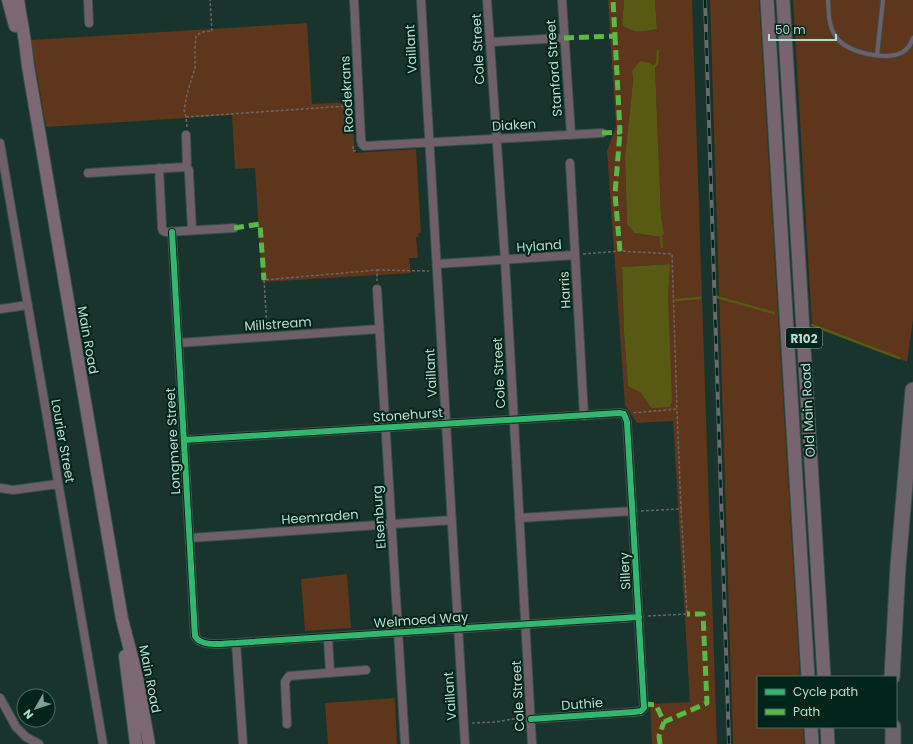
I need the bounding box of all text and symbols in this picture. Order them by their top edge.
street label: Cole Street [467,13,489,85]
scale bar [769,16,836,42]
street label: Stanford Street [541,19,567,117]
text: 50 m [775,21,806,38]
street label: Vaillant [400,24,422,74]
street label: Roodekrans [335,55,358,133]
street label: Diaken [491,114,537,136]
street label: Hyland [516,235,562,257]
street label: Harris [555,271,575,309]
street label: Main Road [73,304,103,376]
street label: Millstream [244,312,312,336]
road number: R102 [786,328,822,348]
street label: Cole Street [488,337,510,409]
street label: Vaillant [420,348,442,398]
street label: Old Main Road [796,362,820,458]
street label: Longmere Street [161,387,185,495]
street label: Lourier Street [46,398,80,485]
street label: Stonehurst [372,403,444,427]
street label: Elsenburg [367,485,391,549]
street label: Heemraden [281,505,359,529]
street label: Sillery [614,551,635,590]
street label: Welmoed Way [373,607,470,633]
street label: Main Road [134,643,166,715]
street label: Cole Street [507,660,529,732]
street label: Vaillant [439,671,461,721]
legend [757,676,897,728]
text: Cycle path [793,683,858,700]
north arrow [16,688,56,728]
street label: Duthie [560,693,604,715]
text: Path [793,703,820,720]
text: N [19,706,37,723]

